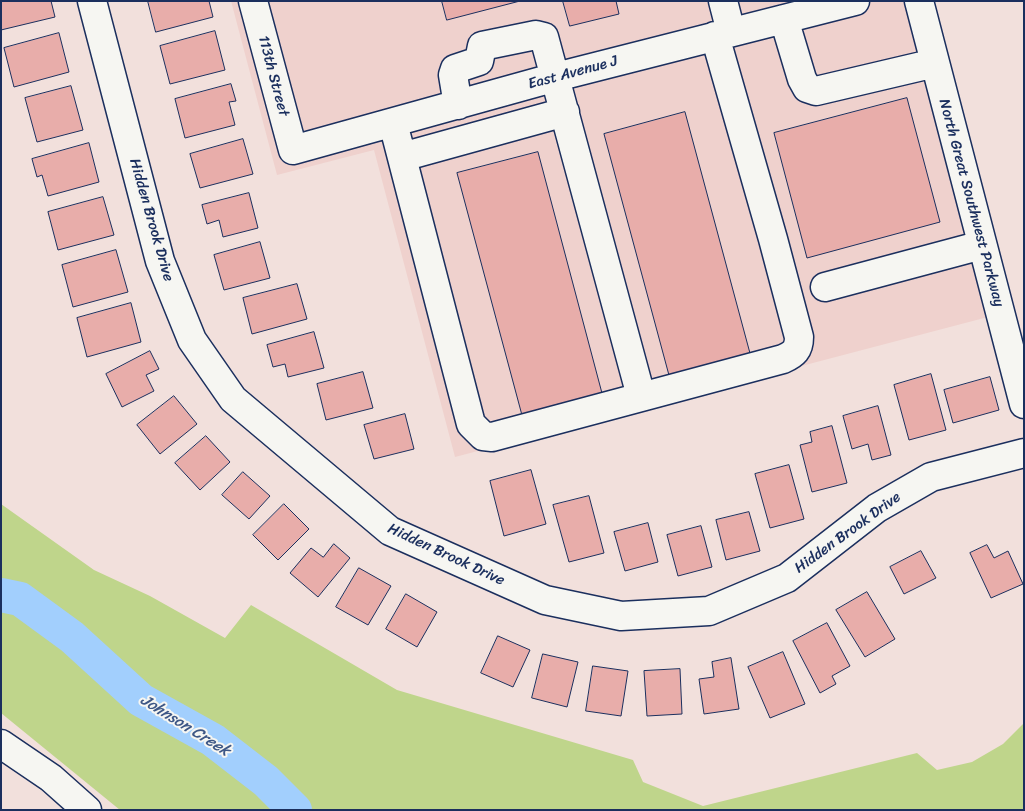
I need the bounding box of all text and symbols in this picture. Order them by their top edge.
street label: 113th Street [254,34,292,118]
street label: East Avenue J [526,52,620,94]
street label: North Great Southwest Parkway [935,97,1007,309]
street label: Hidden Brook Drive [125,156,177,284]
street label: Hidden Brook Drive [791,488,905,578]
street label: Hidden Brook Drive [385,520,507,590]
water label: Johnson Creek [137,691,233,761]

